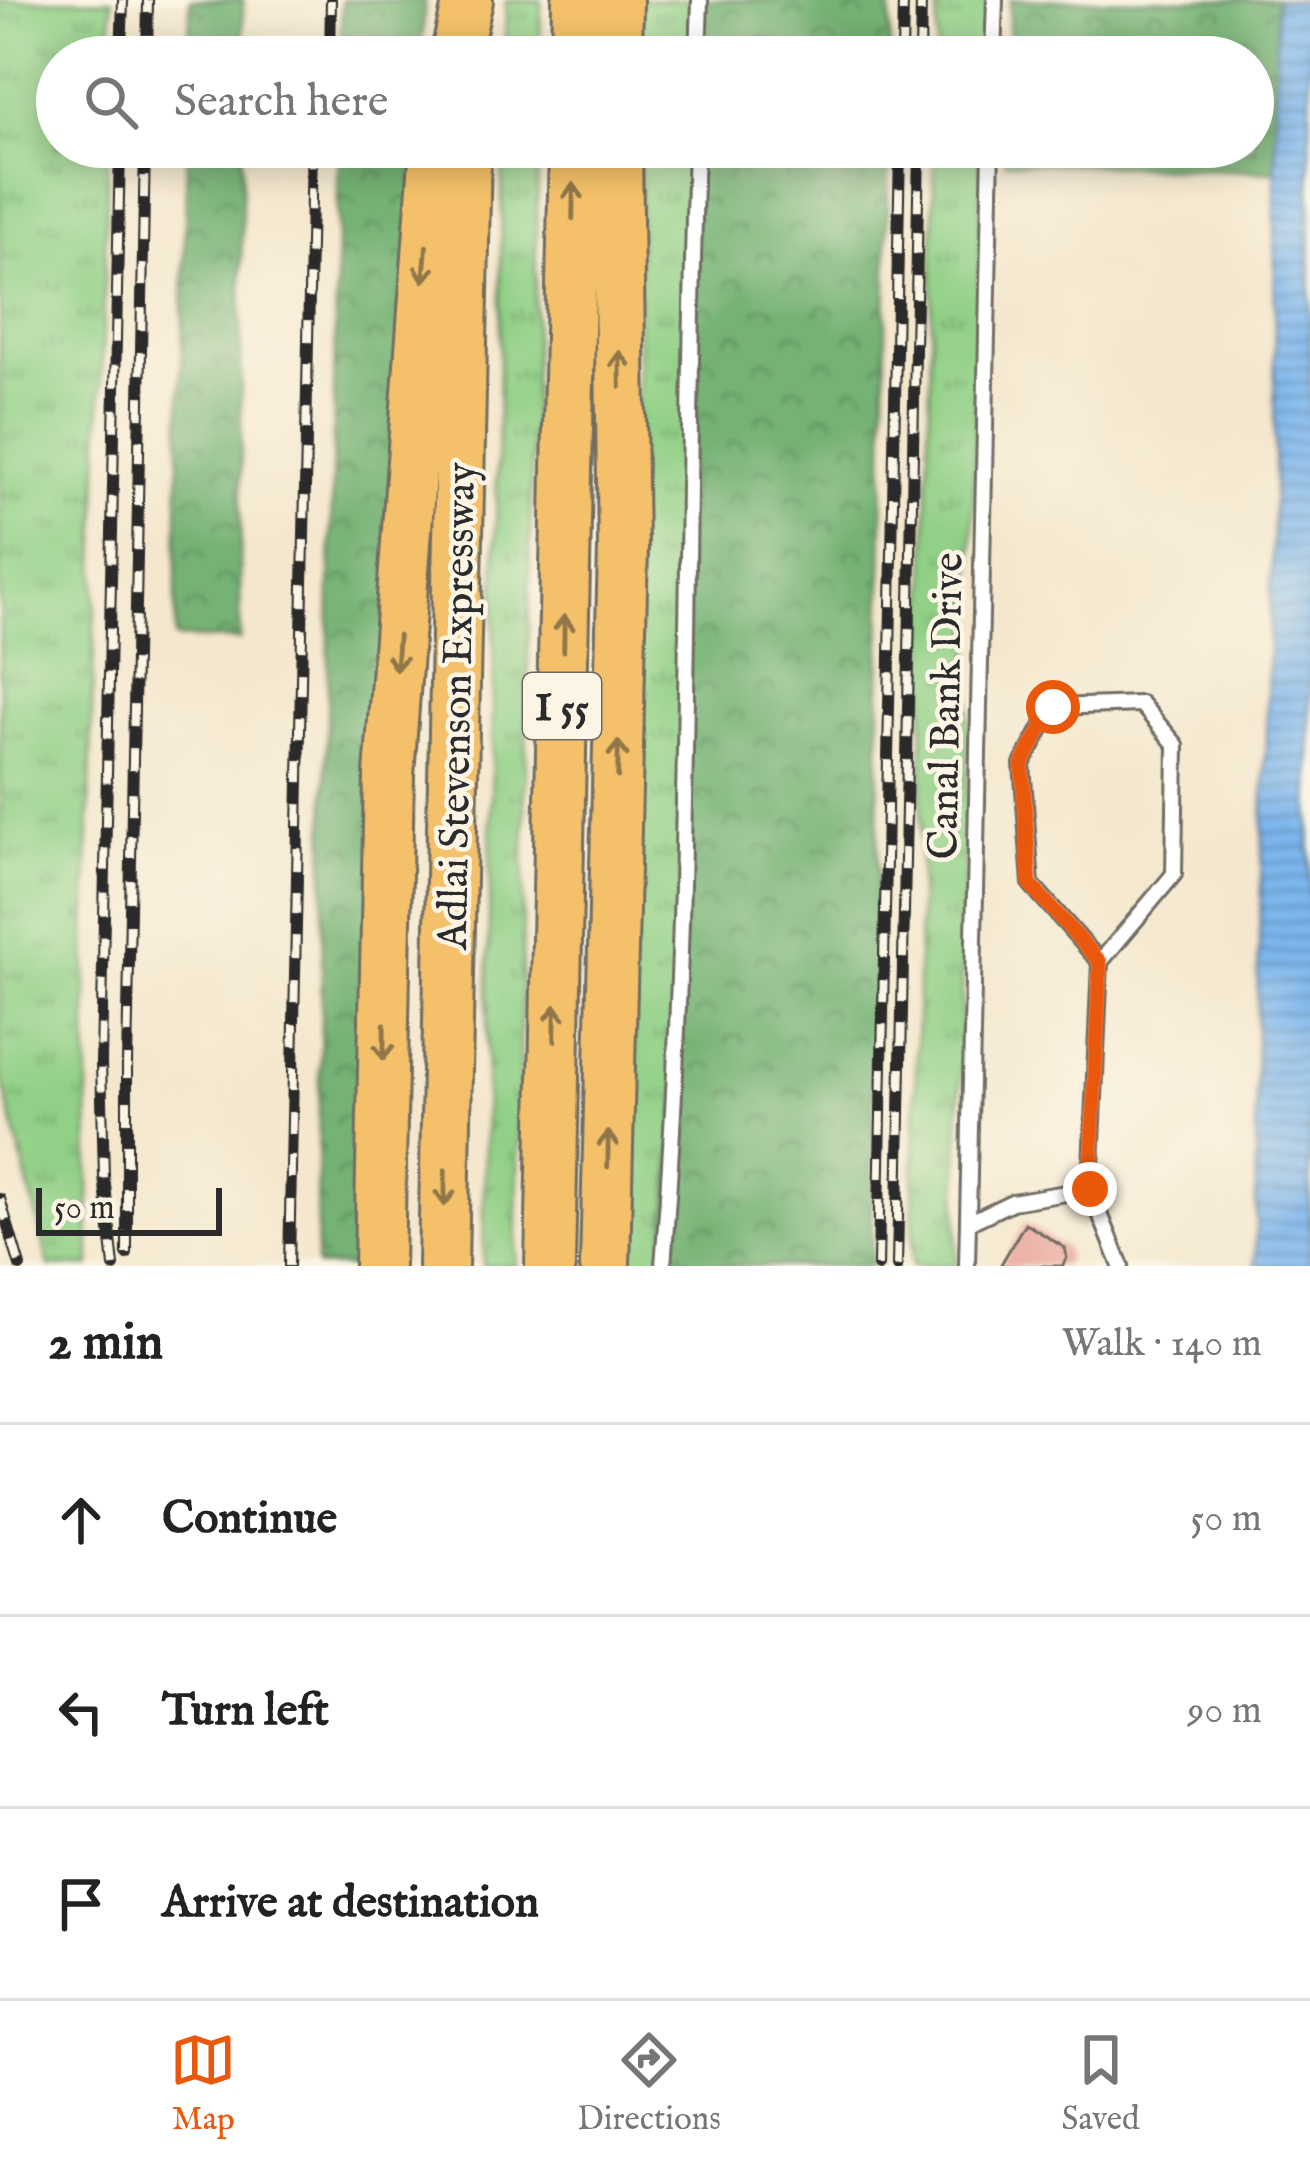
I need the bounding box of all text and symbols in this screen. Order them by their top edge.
search box [36,36,1274,168]
icon: search [78,69,144,135]
text: Search here [174,74,388,131]
one-way arrow [561,182,584,221]
one-way arrow [413,244,436,283]
one-way arrow [609,350,632,389]
street label: Adlai Stevenson Expressway [428,462,489,951]
street label: Canal Bank Drive [918,552,977,860]
one-way arrow [552,614,575,653]
one-way arrow [385,633,408,672]
road number: I 55 [523,673,601,739]
route start [1026,680,1080,734]
one-way arrow [606,740,629,779]
one-way arrow [544,1004,567,1043]
one-way arrow [372,1022,395,1061]
one-way arrow [597,1130,620,1169]
route end [1063,1162,1117,1216]
one-way arrow [433,1168,456,1207]
scale bar [36,1182,222,1235]
text: 50 m [54,1188,115,1230]
text: 2 min [48,1312,163,1377]
text: Walk · 140 m [1062,1320,1262,1369]
icon: ahead [48,1487,114,1553]
text: Continue [162,1491,337,1548]
text: 50 m [1190,1495,1262,1544]
icon: left [48,1679,114,1745]
text: Turn left [162,1683,329,1740]
text: 90 m [1187,1687,1262,1736]
icon: arrive [48,1871,114,1937]
text: Arrive at destination [162,1875,539,1932]
tab: Map [170,2027,236,2141]
tab: Directions [577,2027,721,2141]
tab: Saved [1062,2027,1140,2141]

